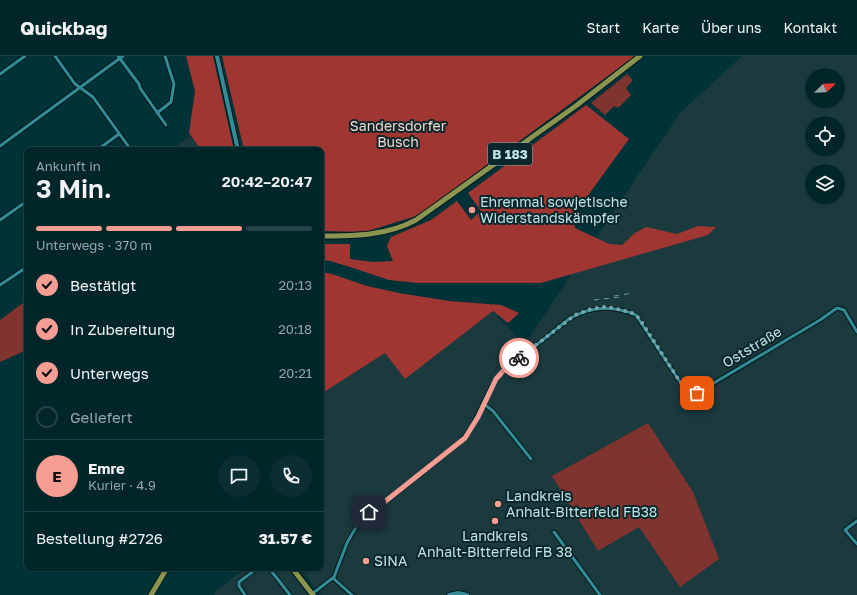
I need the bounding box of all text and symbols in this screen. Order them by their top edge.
text: Quickbag [20,16,107,39]
text: Start [587,19,620,36]
text: Karte [642,19,679,36]
text: Über uns [701,19,761,36]
text: Kontakt [783,19,837,36]
north arrow [805,68,845,108]
map controls [805,68,845,204]
button: locate [805,116,845,156]
park label: Sandersdorfer Busch [350,117,447,150]
road number: B 183 [488,143,532,165]
text: Ankunft in [36,158,101,174]
button: layers [805,164,845,204]
text: 20:42–20:47 [222,172,312,190]
text: 3 Min. [36,173,112,204]
place label: Ehrenmal sowjetische Widerstandskämpfer [480,193,628,226]
marker: Ehrenmal sowjetische Widerstandskämpfer [467,205,477,215]
text: Unterwegs · 370 m [36,237,152,253]
icon: check [36,274,58,296]
text: Bestätigt [70,276,136,294]
text: 20:13 [279,277,312,293]
icon: check [36,318,58,340]
text: In Zubereitung [70,320,175,338]
text: 20:18 [278,321,312,337]
street label: Oststraße [719,322,784,371]
courier [499,338,539,378]
icon: bike [508,347,530,369]
icon: check [36,362,58,384]
text: Unterwegs [70,364,149,382]
text: 20:21 [279,365,312,381]
pin [680,376,714,410]
icon: bag [686,382,708,404]
text: Geliefert [70,408,133,426]
button: chat [218,455,260,497]
button: phone [270,455,312,497]
text: Emre [88,459,125,477]
text: E [52,467,62,485]
text: Kurier · 4.9 [88,477,156,493]
place label: Landkreis Anhalt-Bitterfeld FB38 [506,487,657,520]
pin [352,495,386,529]
marker: Landkreis Anhalt-Bitterfeld FB38 [493,499,503,509]
icon: home [358,501,380,523]
marker: Landkreis Anhalt-Bitterfeld FB 38 [490,516,500,526]
place label: Landkreis Anhalt-Bitterfeld FB 38 [418,527,572,560]
text: Bestellung #2726 [36,529,163,547]
text: 31.57 € [259,529,312,547]
place label: SINA [374,552,408,569]
marker: SINA [361,556,371,566]

